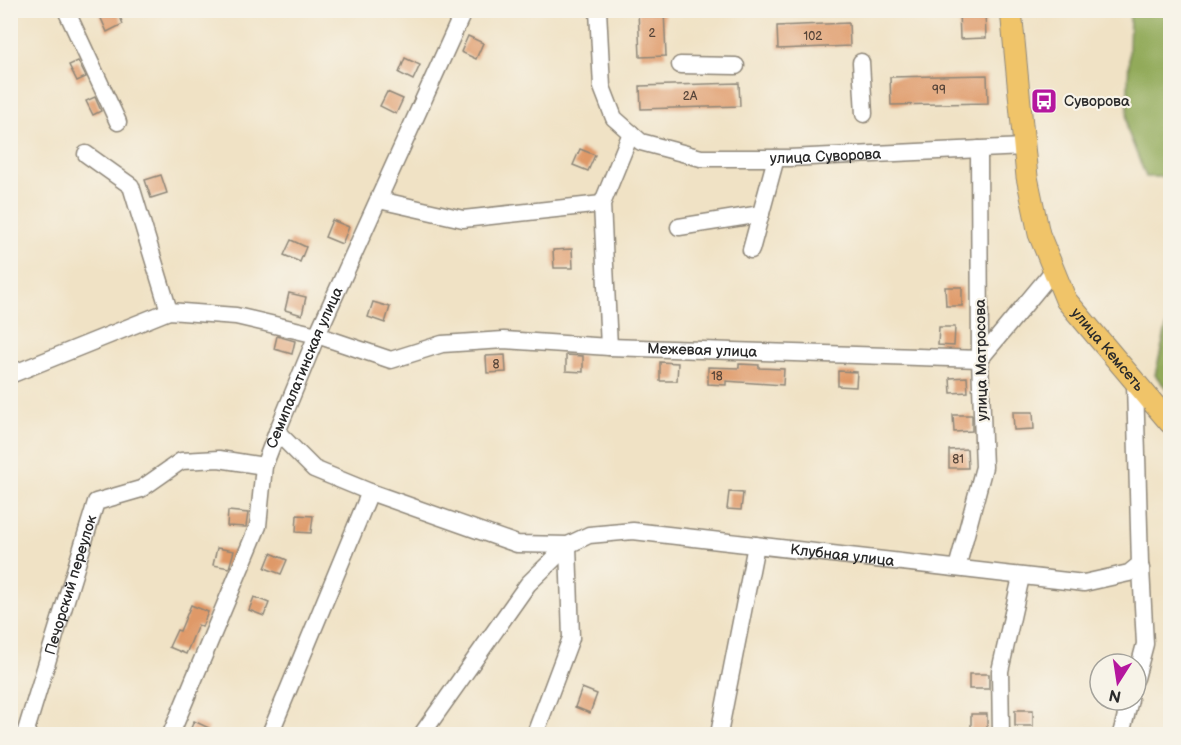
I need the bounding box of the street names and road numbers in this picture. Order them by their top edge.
street label: улица Суворова [770,145,882,168]
street label: Семипалатинская улица [263,284,347,451]
street label: улица Матросова [971,299,992,421]
street label: улица Кемсеть [1067,304,1148,396]
street label: Межевая улица [647,339,758,362]
street label: Печорский переулок [41,513,101,657]
street label: Клубная улица [789,540,896,571]

